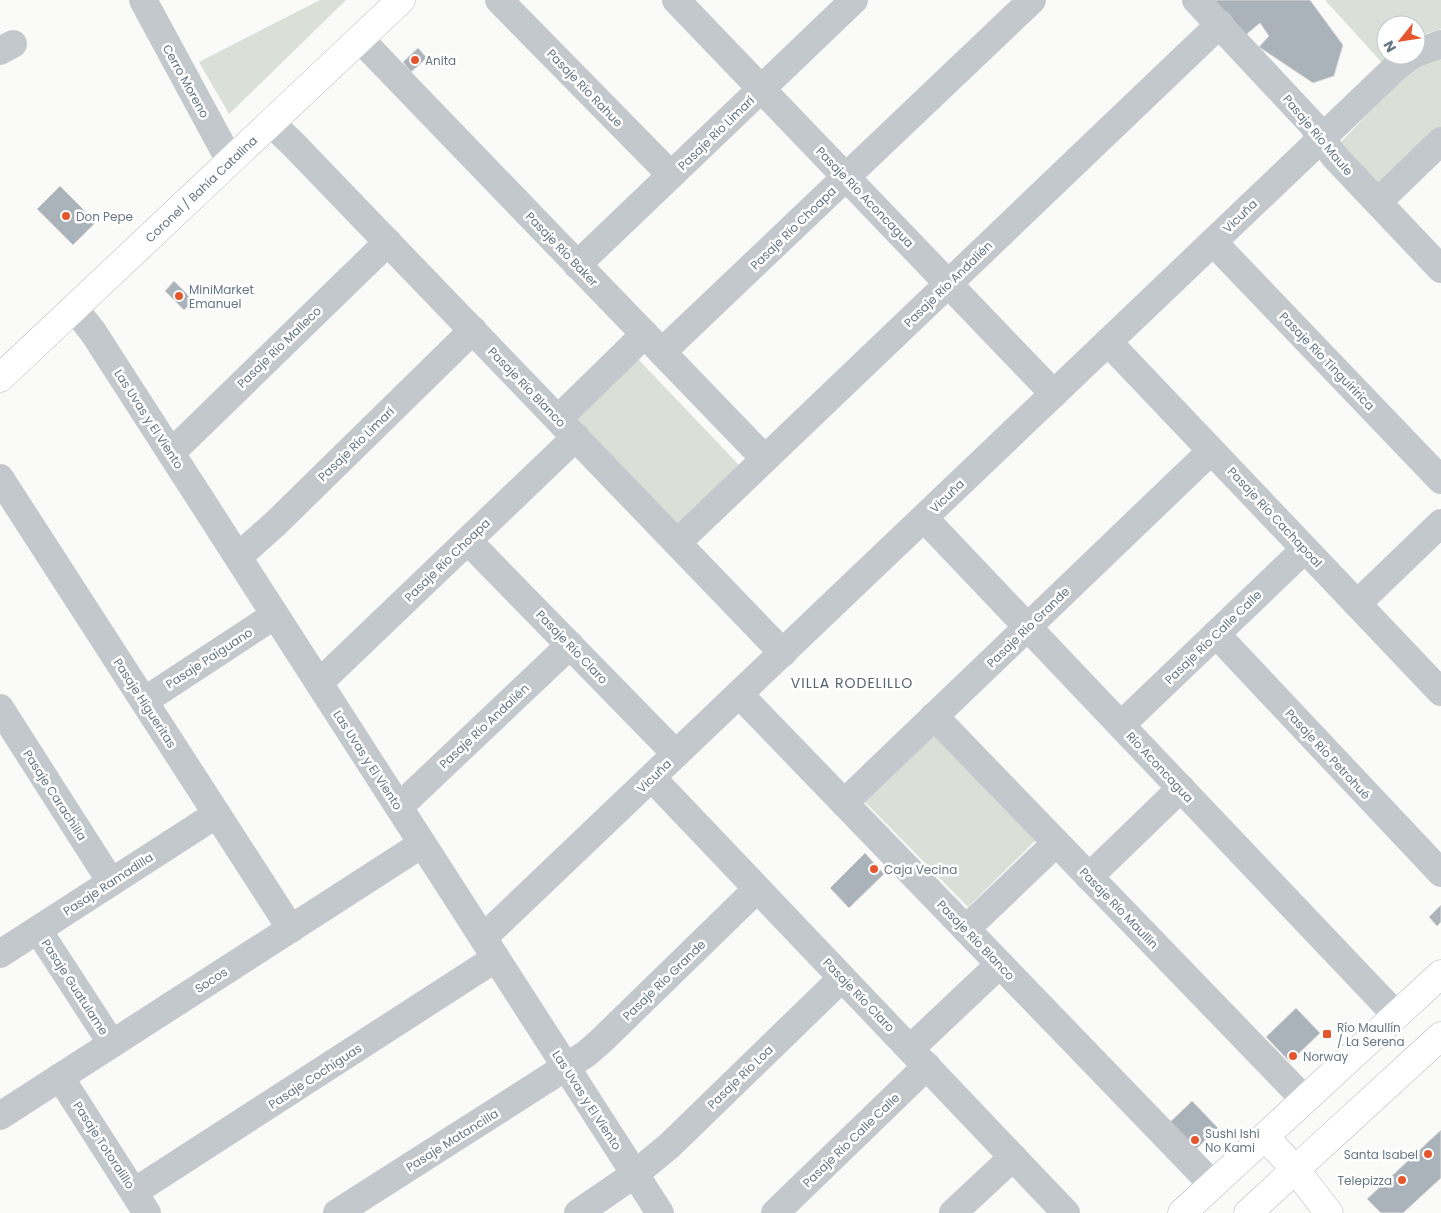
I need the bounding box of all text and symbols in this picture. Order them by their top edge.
north arrow [1376,15,1426,65]
text: N [1378,37,1401,56]
street label: Cerro Moreno [159,41,213,121]
street label: Pasaje Río Rahue [543,45,627,131]
place label: Anita [425,52,456,69]
marker: Anita [409,54,421,66]
street label: Pasaje Río Maule [1279,91,1357,179]
street label: Pasaje Río Limarí [674,92,758,174]
street label: Coronel / Bahía Catalina [141,132,261,246]
street label: Pasaje Río Aconcagua [812,143,918,251]
street label: Pasaje Río Choapa [746,183,840,273]
street label: Vicuña [1219,195,1261,237]
place label: Don Pepe [76,208,133,225]
street label: Pasaje Río Baker [522,208,602,290]
marker: Don Pepe [60,210,72,222]
street label: Pasaje Río Andalién [900,237,996,331]
place label: MiniMarket Emanuel [189,281,254,312]
marker: MiniMarket Emanuel [173,290,185,302]
street label: Pasaje Río Malleco [233,302,325,392]
street label: Pasaje Río Tinguiririca [1276,308,1378,414]
street label: Pasaje Río Blanco [484,343,570,431]
street label: Las Uvas y El Viento [110,366,188,472]
street label: Pasaje Río Limarí [314,403,398,485]
street label: Pasaje Río Cachapoal [1224,463,1326,571]
street label: Vicuña [926,475,968,517]
street label: Pasaje Río Choapa [400,515,494,605]
street label: Pasaje Río Grande [983,583,1073,671]
street label: Pasaje Río Calle Calle [1161,586,1265,688]
street label: Pasaje Río Claro [532,606,612,688]
street label: Pasaje Paiguano [162,623,256,692]
street label: Pasaje Higueritas [110,655,180,751]
district label: VILLA RODELILLO [791,673,913,693]
street label: Pasaje Río Andalién [435,680,533,772]
street label: Pasaje Río Petrohué [1282,705,1374,803]
street label: Las Uvas y El Viento [329,707,407,813]
street label: Río Aconcagua [1123,728,1197,806]
street label: Pasaje Carachilla [19,746,91,844]
street label: Vicuña [633,755,675,797]
street label: Pasaje Ramadilla [60,849,156,919]
place label: Caja Vecina [884,861,957,878]
marker: Caja Vecina [868,863,880,875]
street label: Pasaje Río Maullín [1076,864,1162,952]
street label: Pasaje Río Blanco [933,896,1019,984]
street label: Pasaje Guatulame [38,936,112,1038]
street label: Pasaje Río Grande [619,936,709,1024]
street label: Pasaje Río Claro [819,954,899,1036]
street label: Socos [191,963,231,997]
place label: Río Maullín / La Serena [1337,1019,1405,1050]
marker: Río Maullín / La Serena [1321,1028,1333,1040]
street label: Pasaje Cochiguas [265,1039,365,1113]
street label: Pasaje Río Loa [703,1041,777,1113]
street label: Las Uvas y El Viento [548,1047,626,1153]
place label: Norway [1303,1048,1349,1065]
marker: Norway [1287,1050,1299,1062]
street label: Pasaje Río Calle Calle [799,1089,903,1191]
street label: Pasaje Totoralillo [69,1098,139,1192]
street label: Pasaje Matancilla [403,1105,501,1175]
place label: Sushi Ishi No Kami [1205,1125,1260,1156]
marker: Sushi Ishi No Kami [1189,1134,1201,1146]
place label: Santa Isabel [1344,1146,1418,1163]
marker: Santa Isabel [1422,1148,1434,1160]
place label: Telepizza [1338,1172,1392,1189]
marker: Telepizza [1396,1174,1408,1186]

